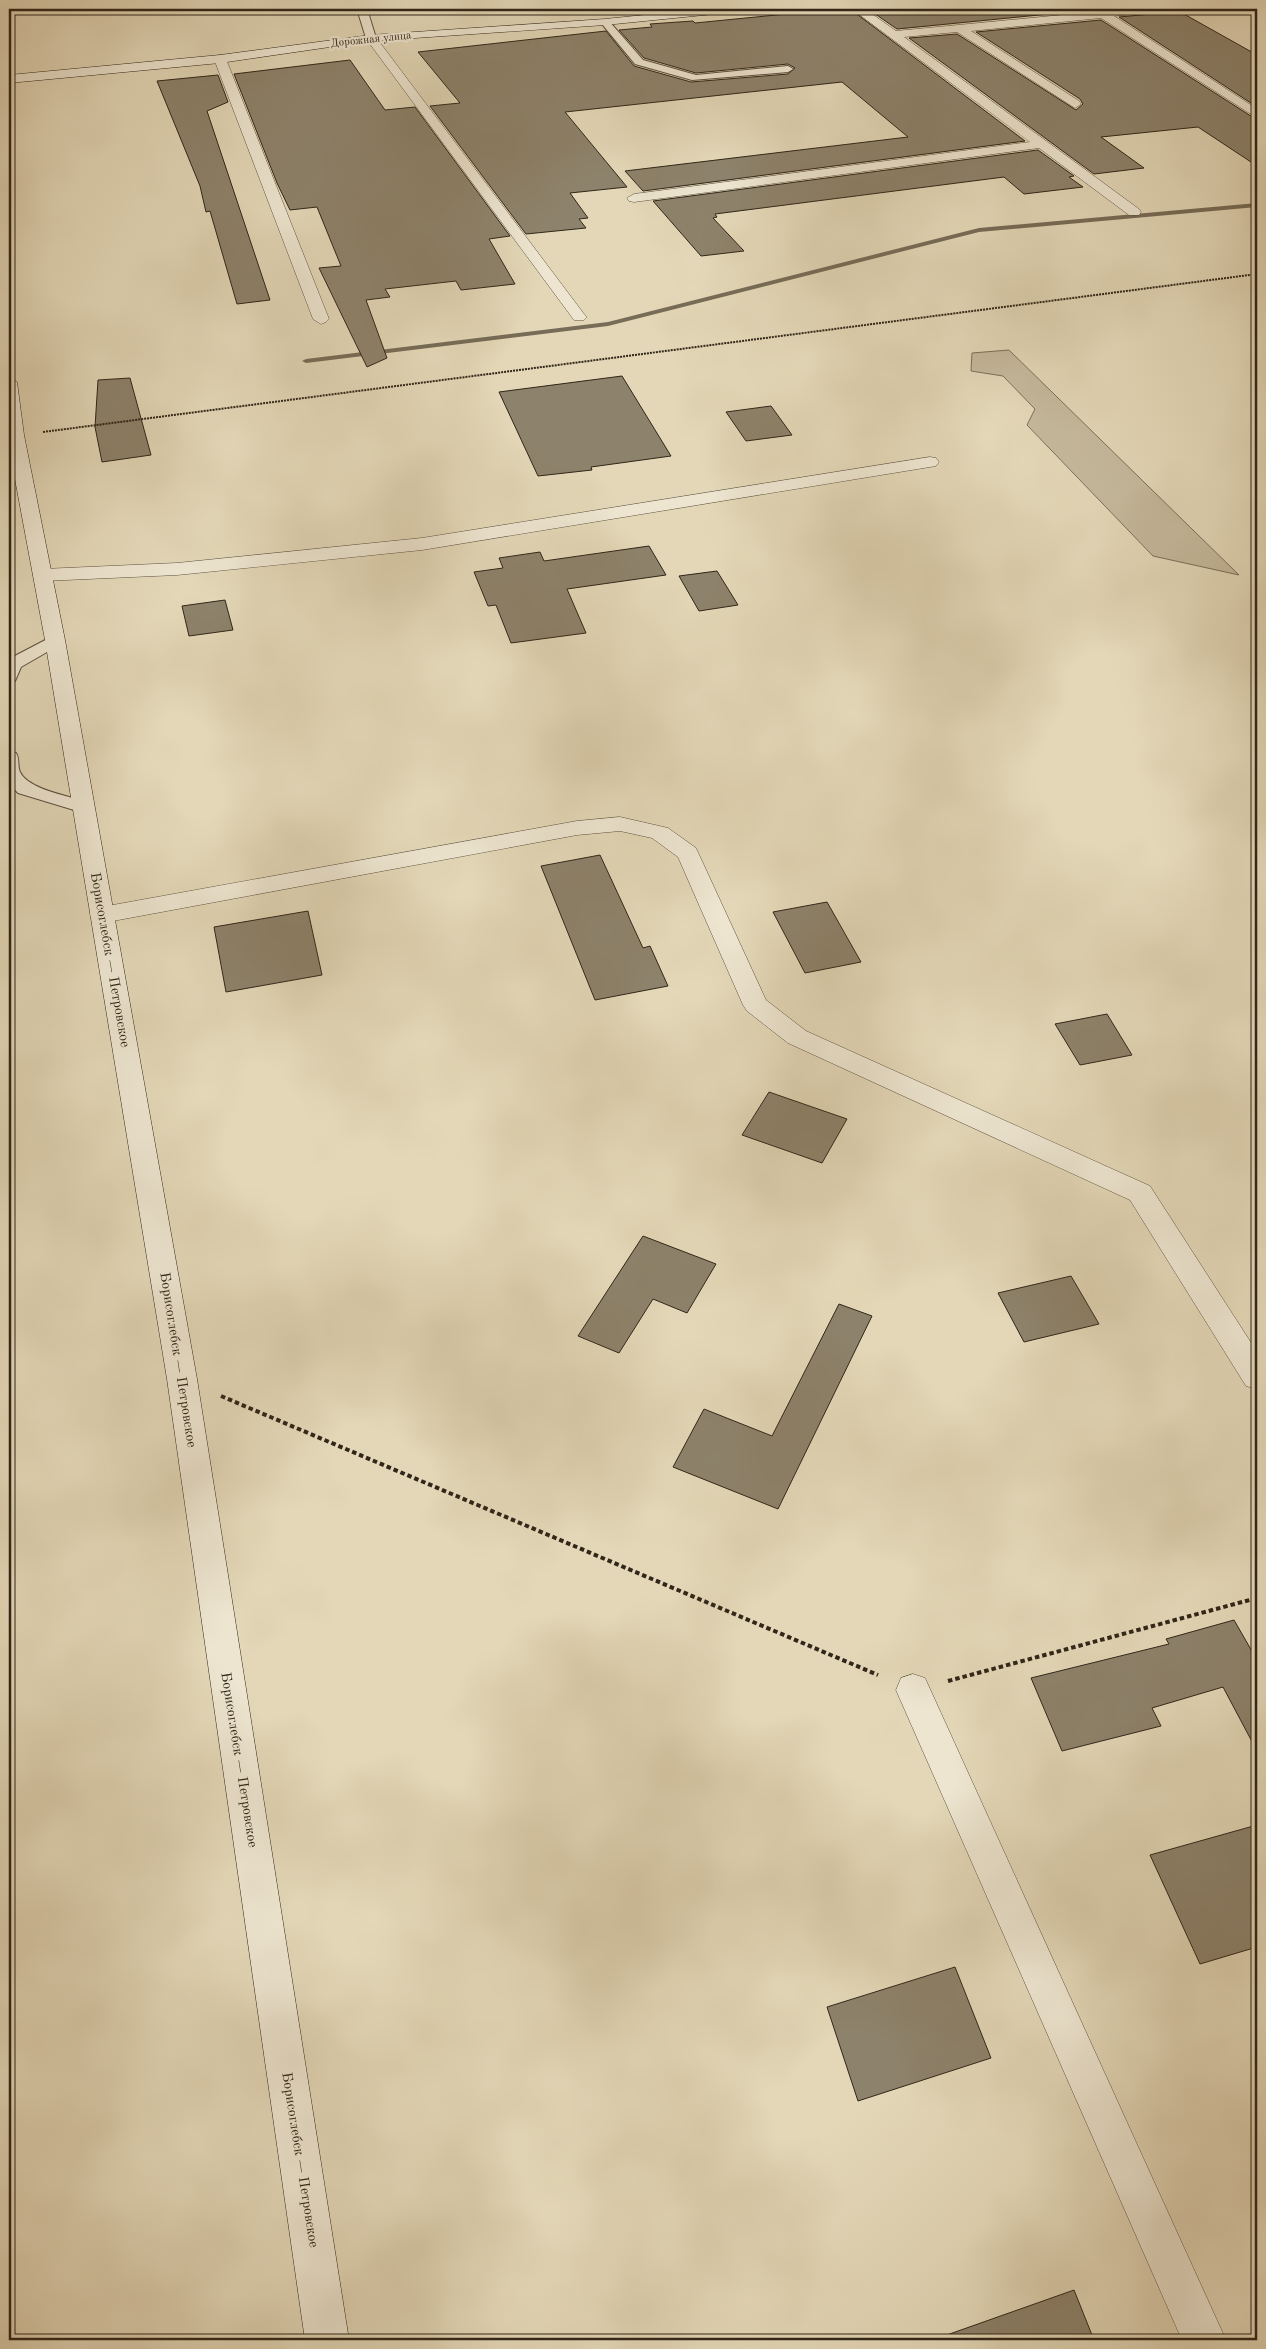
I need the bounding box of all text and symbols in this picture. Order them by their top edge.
street label: Дорожная улица [330,30,412,50]
street label: Борисоглебск — Петровское [88,871,132,1049]
street label: Борисоглебск — Петровское [157,1271,199,1449]
street label: Борисоглебск — Петровское [218,1671,260,1849]
street label: Борисоглебск — Петровское [279,2071,321,2249]

